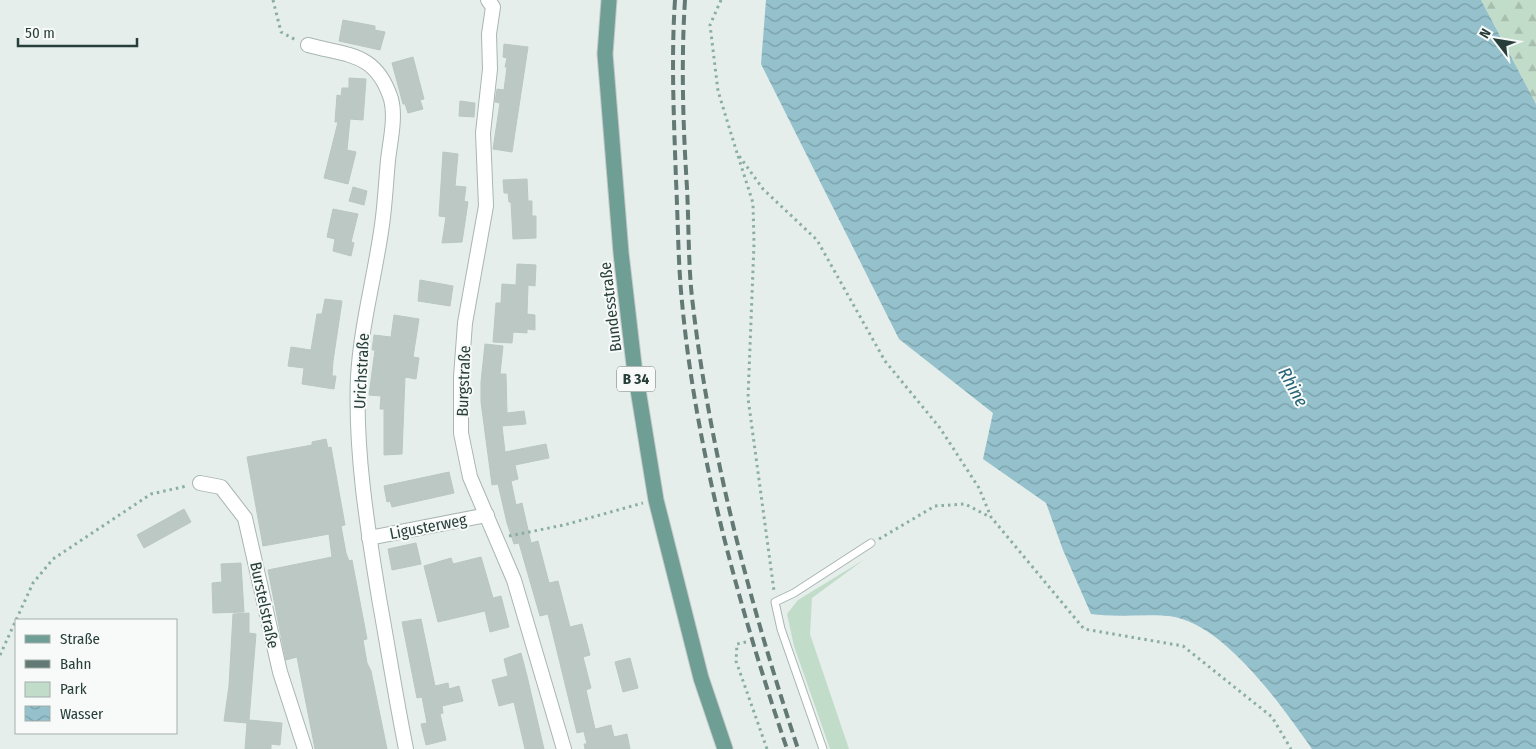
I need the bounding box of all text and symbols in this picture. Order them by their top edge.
scale bar [18,15,136,47]
north arrow [1471,15,1521,65]
text: 50 m [25,24,55,42]
text: N [1476,26,1495,42]
street label: Bundesstraße [596,261,625,353]
street label: Urichstraße [350,333,373,409]
street label: Burgstraße [453,345,474,417]
water label: Rhine [1273,363,1313,411]
road number: B 34 [617,366,655,392]
street label: Ligusterweg [388,510,469,543]
street label: Burstelstraße [246,560,283,650]
legend [15,619,178,734]
text: Straße [60,630,100,648]
text: Bahn [60,655,91,673]
text: Park [60,680,87,698]
text: Wasser [60,705,104,723]

